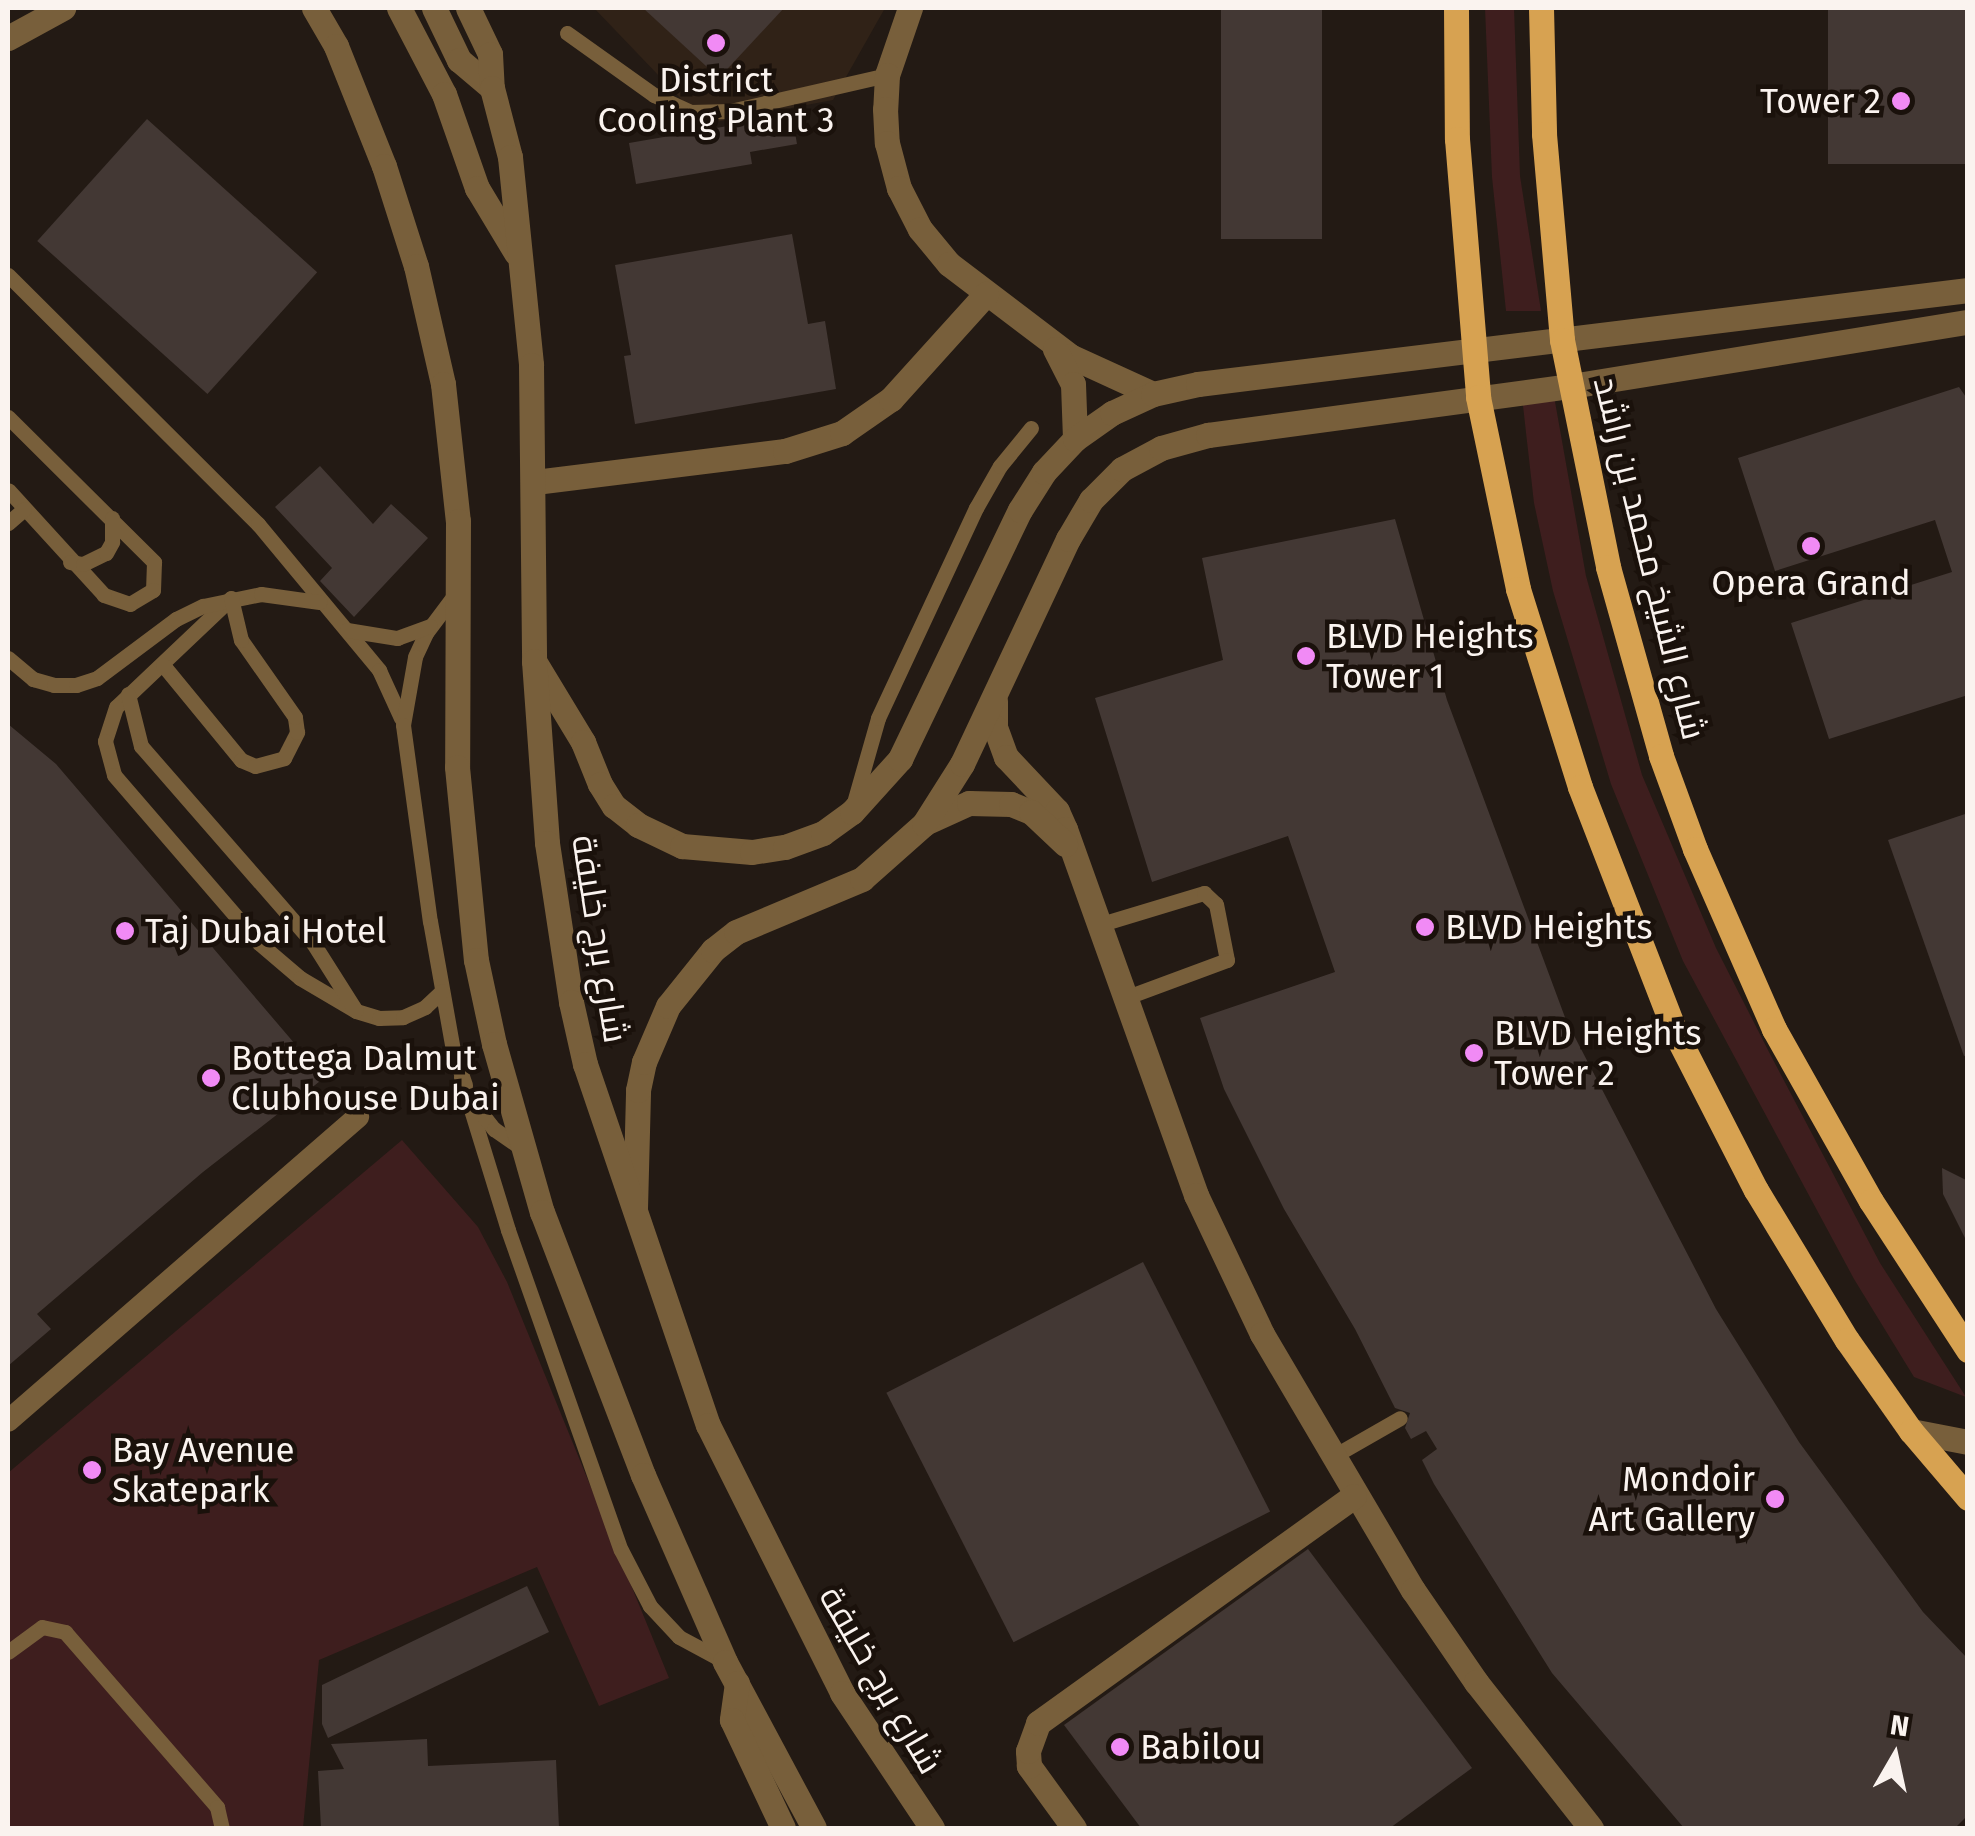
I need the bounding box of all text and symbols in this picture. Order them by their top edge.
marker: District Cooling Plant 3 [705,32,727,54]
place label: District Cooling Plant 3 [598,59,834,141]
place label: Tower 2 [1760,80,1881,122]
marker: Tower 2 [1890,90,1912,112]
street label: شارع الشيخ محمد بن راشد [1585,372,1715,744]
marker: Opera Grand [1800,535,1822,557]
place label: Opera Grand [1711,562,1911,604]
place label: BLVD Heights Tower 1 [1326,615,1534,697]
marker: BLVD Heights Tower 1 [1295,645,1317,667]
street label: شارع برج خليفة [563,832,637,1046]
place label: BLVD Heights [1445,906,1653,948]
place label: Taj Dubai Hotel [145,910,386,952]
marker: BLVD Heights [1414,916,1436,938]
marker: Taj Dubai Hotel [114,920,136,942]
place label: BLVD Heights Tower 2 [1494,1012,1702,1094]
place label: Bottega Dalmut Clubhouse Dubai [231,1037,500,1119]
marker: BLVD Heights Tower 2 [1463,1042,1485,1064]
marker: Bottega Dalmut Clubhouse Dubai [200,1067,222,1089]
place label: Bay Avenue Skatepark [112,1429,294,1511]
place label: Mondoir Art Gallery [1589,1458,1755,1540]
marker: Bay Avenue Skatepark [81,1459,103,1481]
marker: Mondoir Art Gallery [1764,1488,1786,1510]
street label: شارع برج خليفة [810,1579,952,1781]
north arrow [1845,1706,1945,1806]
text: N [1888,1708,1912,1744]
place label: Babilou [1140,1726,1262,1768]
marker: Babilou [1109,1736,1131,1758]

